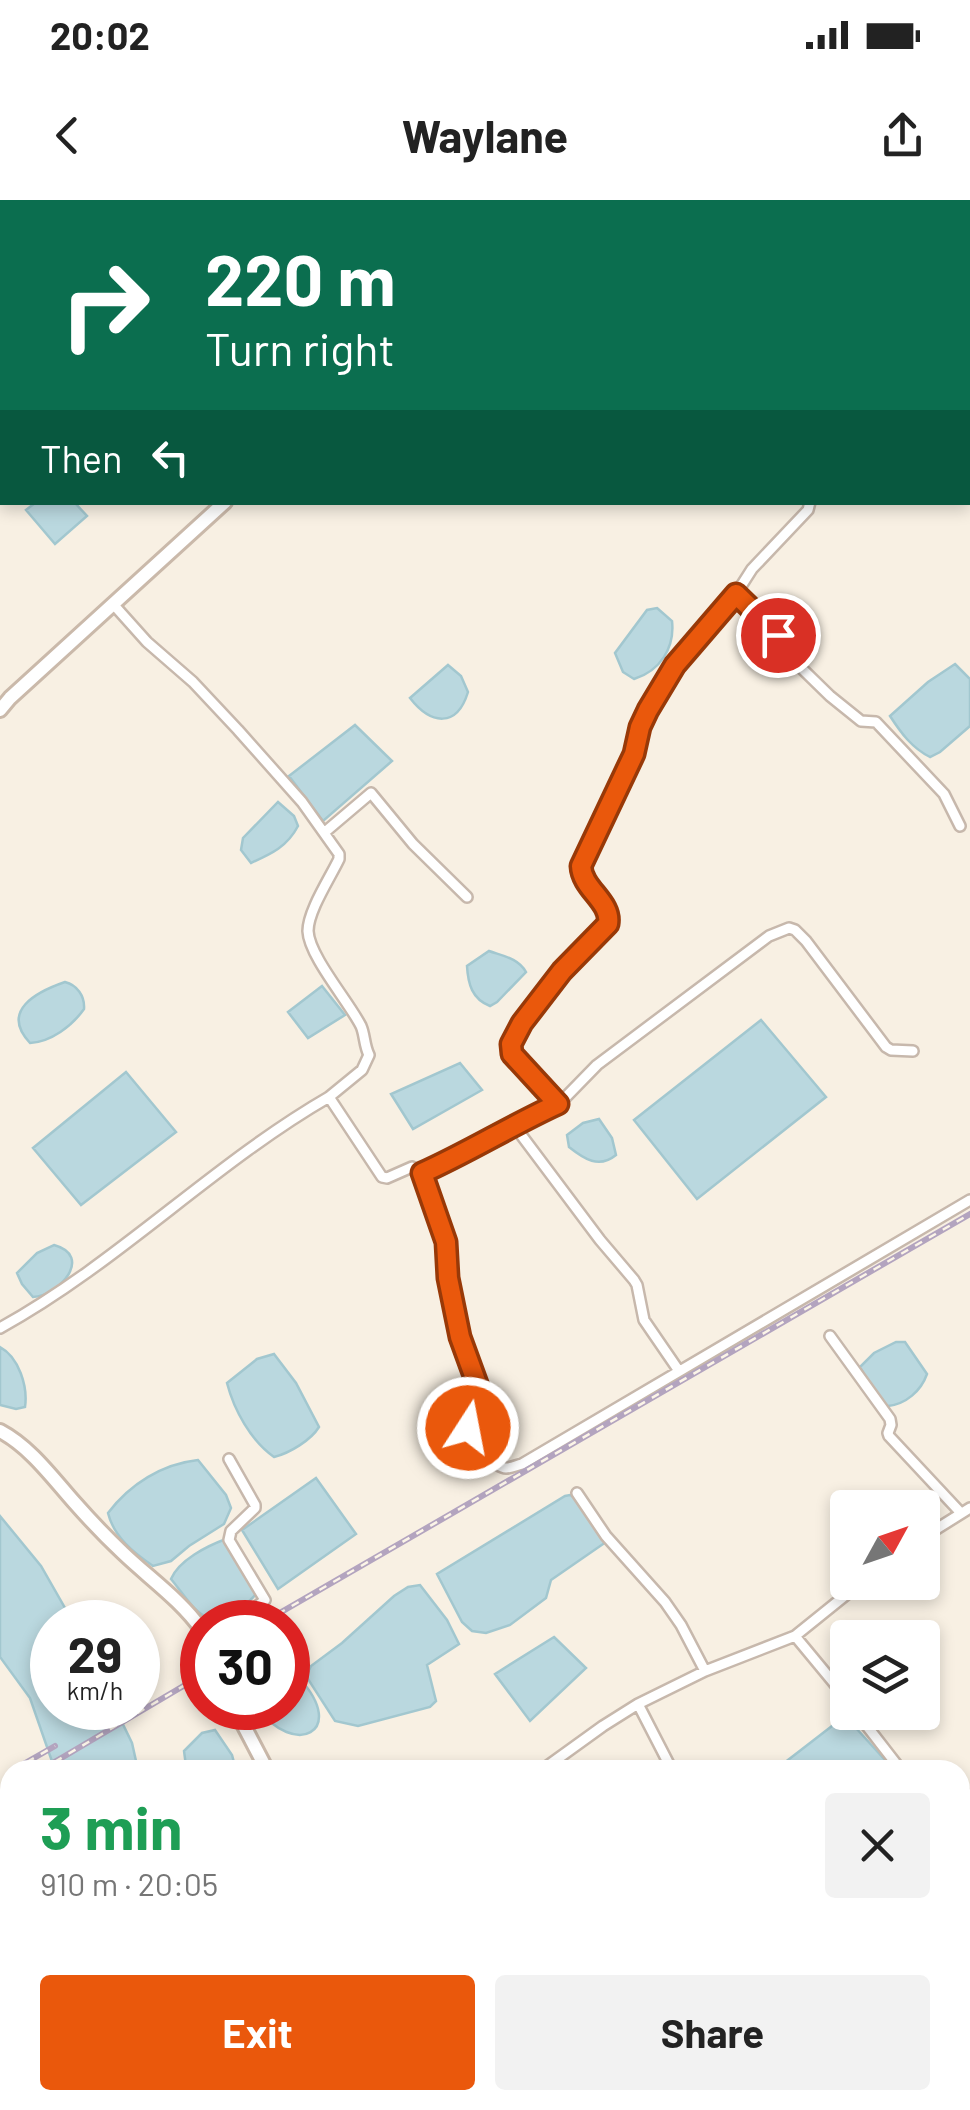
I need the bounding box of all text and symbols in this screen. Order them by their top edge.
text: 20:02 [50,12,150,58]
icon: back [40,108,95,163]
text: Waylane [402,108,568,162]
icon: share [875,108,930,163]
text: 220 m [205,236,396,320]
icon: right [40,240,170,370]
text: Turn right [205,321,395,375]
icon: left [143,430,198,485]
text: Then [40,435,123,481]
pin [736,593,821,678]
icon: arrive [751,608,806,663]
position arrow [416,1376,520,1480]
north arrow [830,1490,940,1600]
map controls [830,1490,940,1730]
speed limit sign: 30 [180,1600,310,1730]
button: layers [830,1620,940,1730]
text: 29 [68,1623,122,1683]
text: km/h [67,1675,123,1705]
text: 3 min [40,1790,183,1862]
button: close [825,1793,930,1898]
text: 910 m · 20:05 [40,1864,218,1902]
button: Exit [40,1975,475,2090]
button: Share [495,1975,930,2090]

